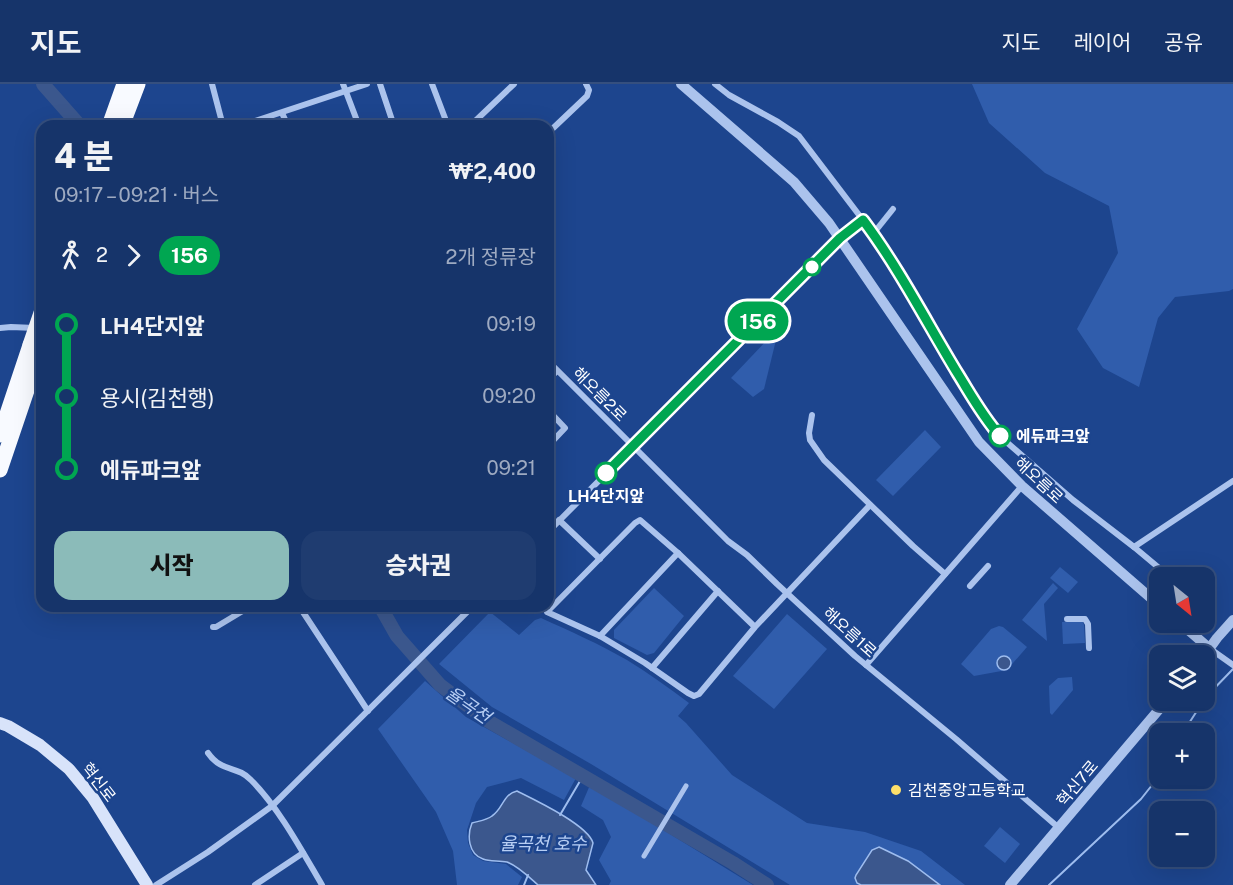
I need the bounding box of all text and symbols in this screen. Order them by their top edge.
text: 지도 [30,26,82,59]
text: 지도 [1002,30,1040,55]
text: 레이어 [1073,30,1131,55]
text: 공유 [1164,30,1203,55]
text: 4 분 [54,137,114,175]
text: ₩2,400 [449,158,536,184]
text: 09:17 – 09:21 · 버스 [54,183,219,207]
icon: walk [54,239,87,272]
icon: forward [117,239,150,272]
text: 2 [96,243,108,267]
text: 156 [171,243,208,268]
text: 2개 정류장 [446,245,536,269]
unlabelled marker [803,258,821,276]
line badge: 156 [724,302,792,340]
text: 156 [739,309,777,334]
text: 09:19 [486,312,536,336]
text: LH4단지앞 [100,313,205,339]
street label: 해오름2로 [569,363,631,425]
text: 09:20 [482,384,536,408]
text: 용시(김천행) [100,385,215,411]
marker: 에듀파크앞 [989,425,1011,447]
place label: 에듀파크앞 [1016,427,1090,446]
street label: 해오름로 [1011,453,1067,508]
text: 09:21 [486,456,536,480]
text: 에듀파크앞 [100,457,201,483]
marker: LH4단지앞 [595,462,617,484]
place label: LH4단지앞 [568,487,644,506]
button: 시작 [54,531,289,600]
button: 승차권 [301,531,536,600]
north arrow [1149,567,1215,633]
map controls [1149,567,1215,867]
street label: 해오름1로 [819,603,881,661]
button: layers [1149,645,1215,711]
water label: 율곡천 [442,682,497,729]
button: + [1149,723,1215,789]
street label: 혁신7로 [1053,756,1102,810]
street label: 혁신로 [78,759,120,806]
place label: 김천중앙고등학교 [908,781,1026,800]
marker: 김천중앙고등학교 [889,783,903,797]
button: − [1149,801,1215,867]
water label: 율곡천 호수 [499,833,588,854]

